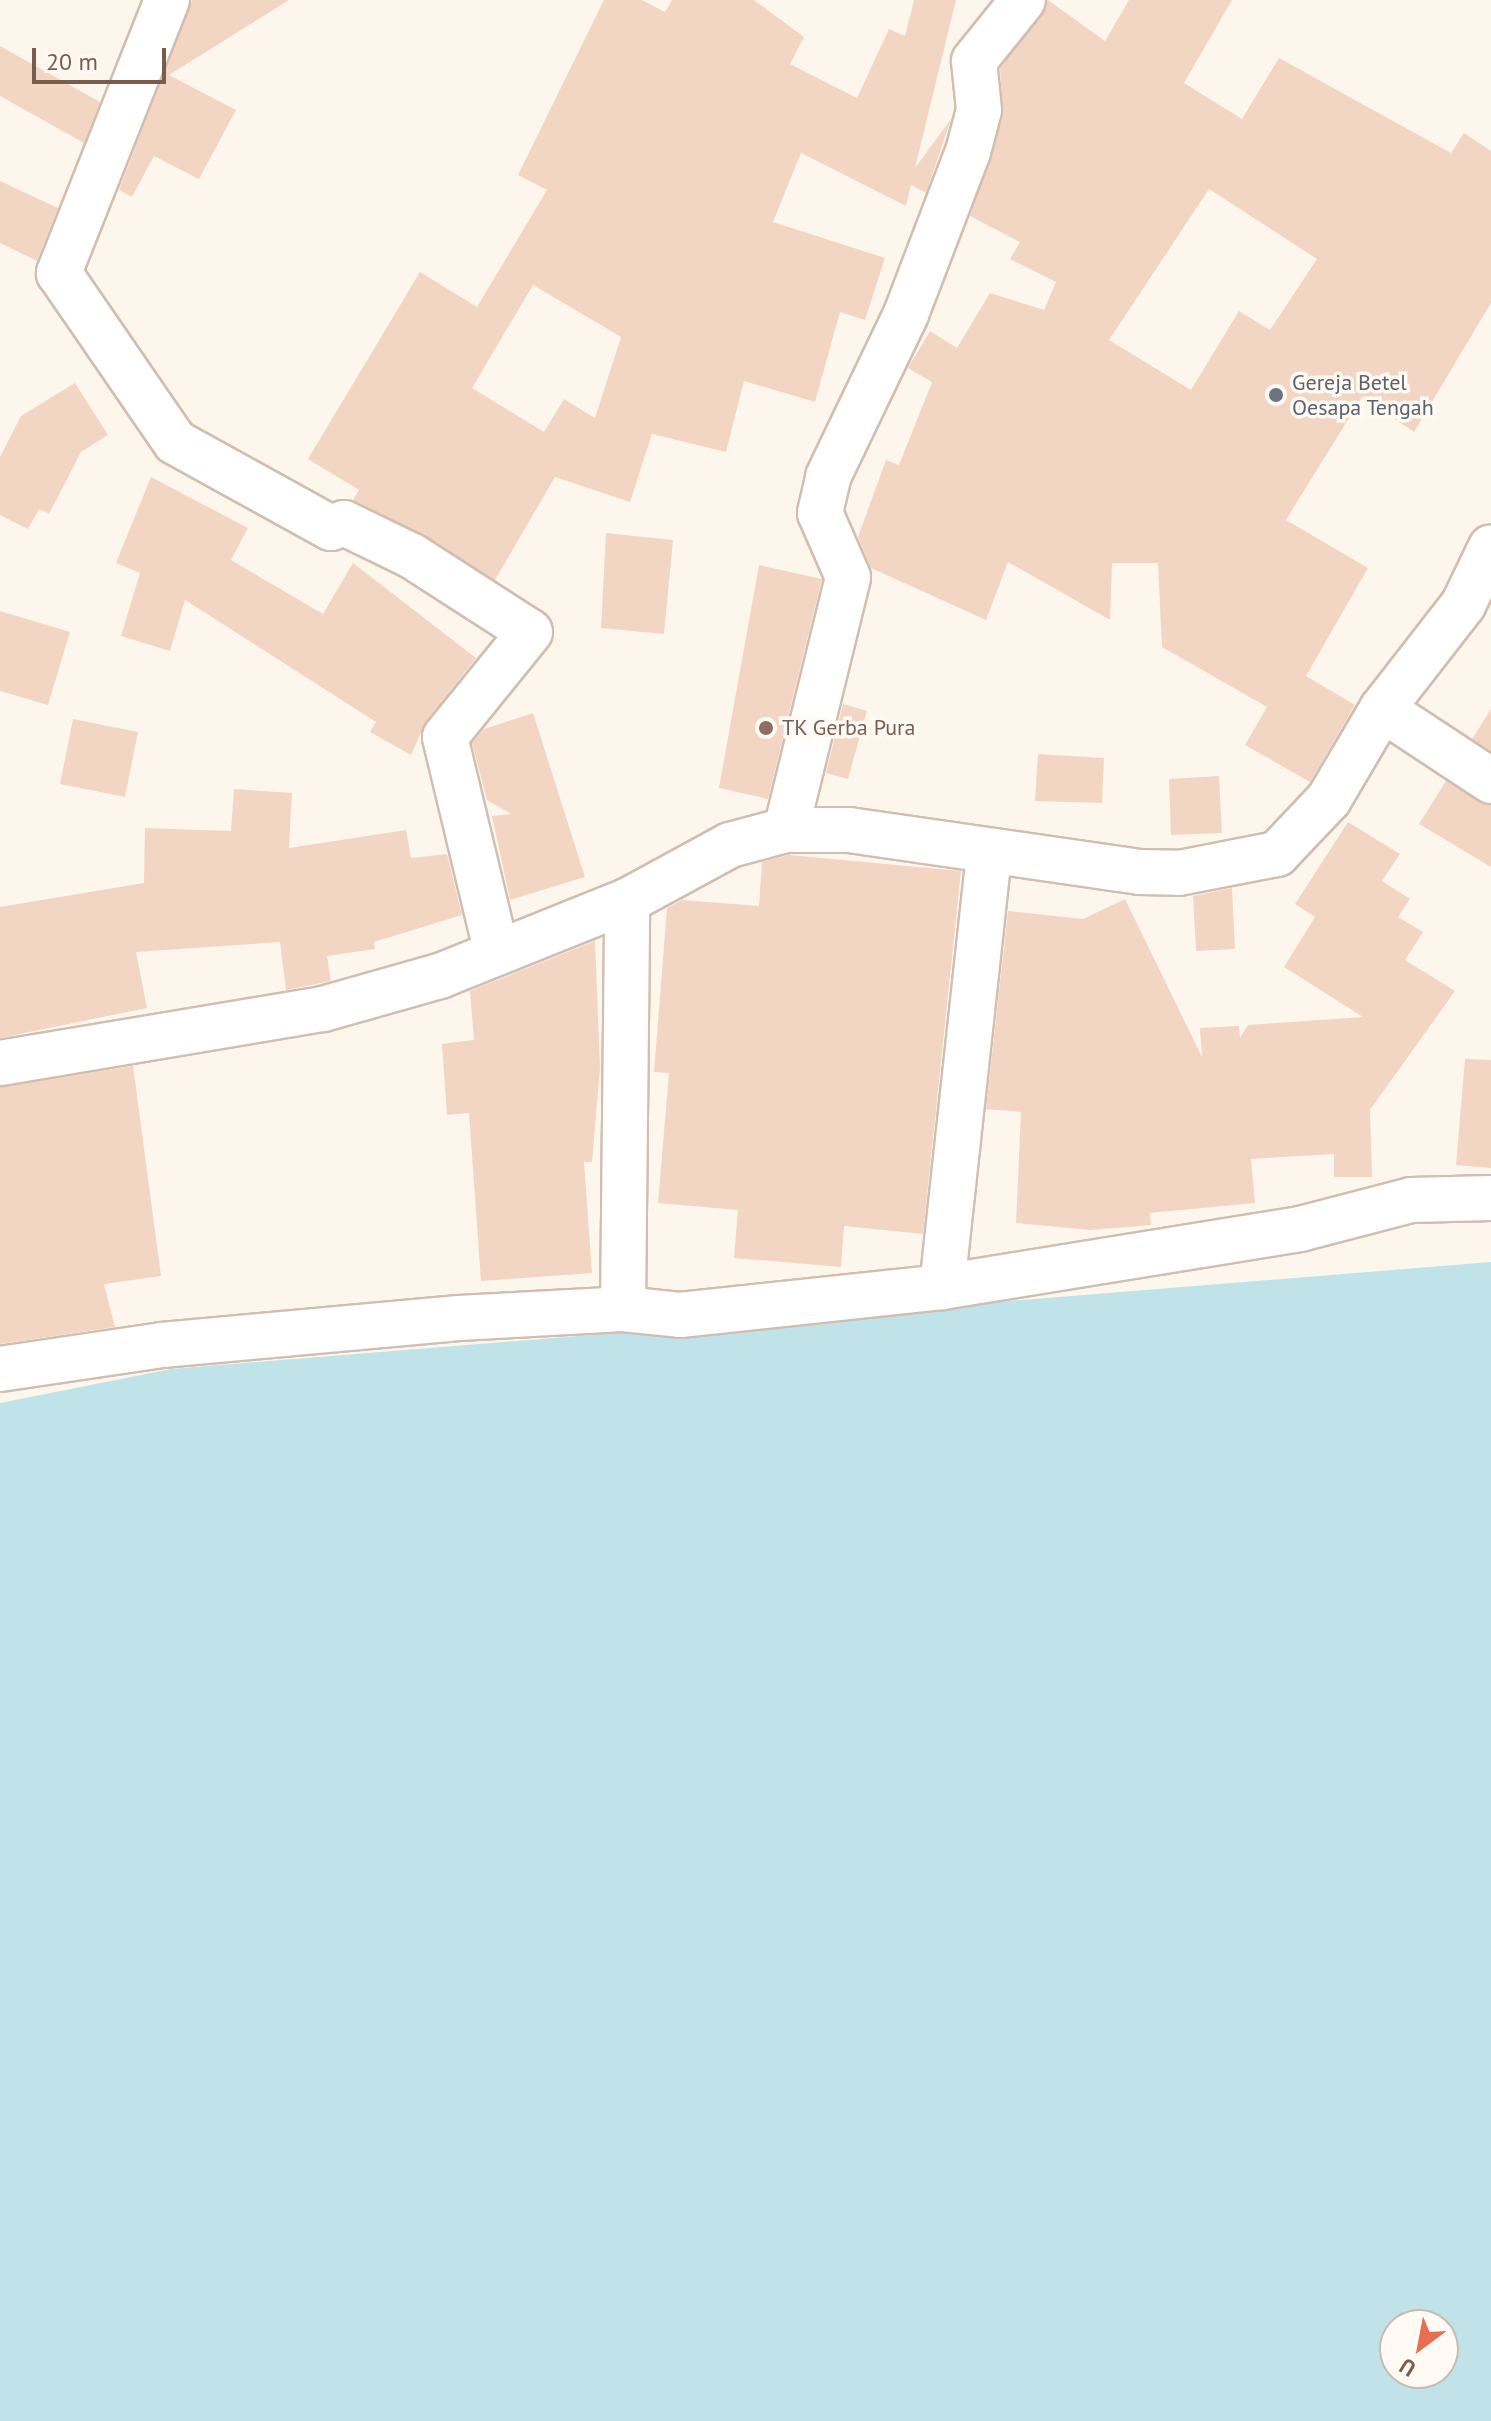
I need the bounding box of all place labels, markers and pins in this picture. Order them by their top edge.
place label: Gereja Betel Oesapa Tengah [1292,369,1434,420]
marker: Gereja Betel Oesapa Tengah [1267,386,1285,404]
place label: TK Gerba Pura [782,715,916,741]
marker: TK Gerba Pura [757,719,775,737]

